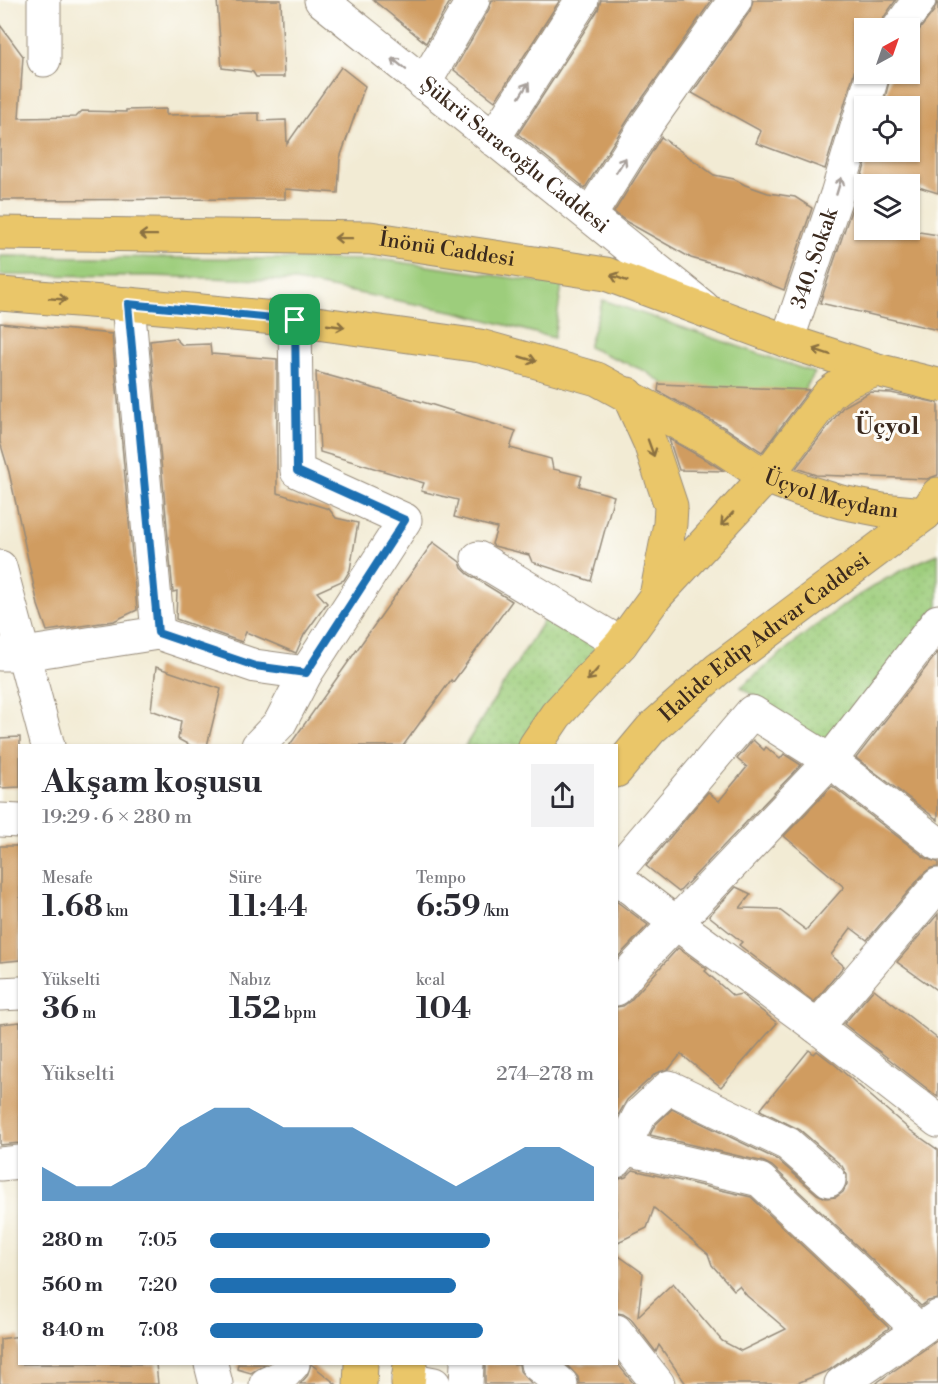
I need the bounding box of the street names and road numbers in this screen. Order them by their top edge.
street label: Şükrü Saracoğlu Caddesi [415,72,614,239]
street label: 340. Sokak [786,204,844,312]
street label: İnönü Caddesi [377,225,517,273]
street label: Üçyol Meydanı [760,462,900,524]
street label: Halide Edip Adıvar Caddesi [654,547,875,728]

